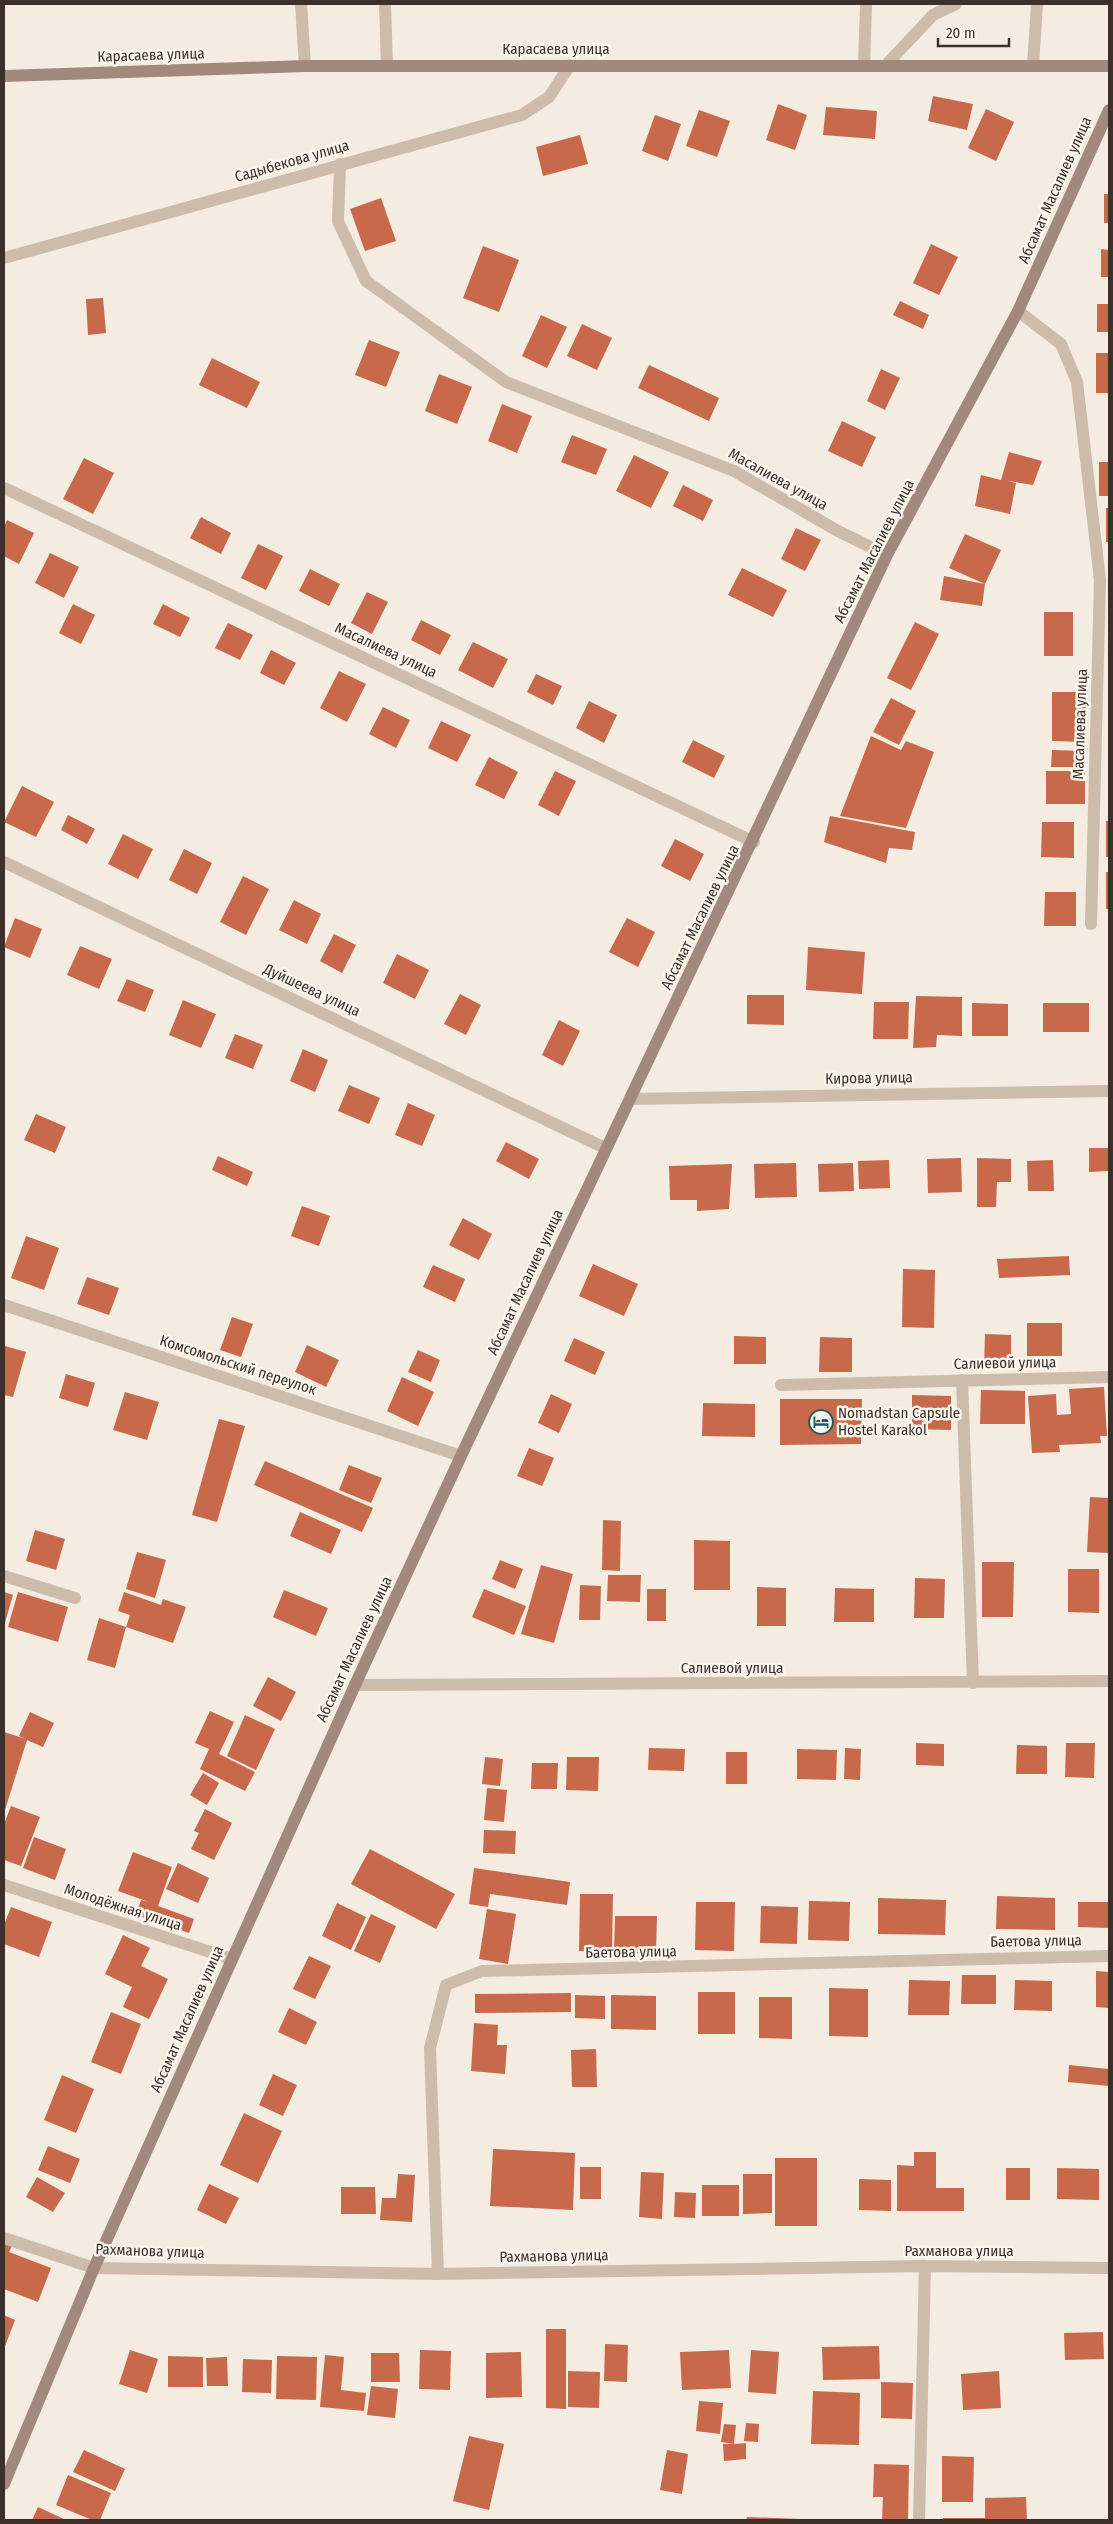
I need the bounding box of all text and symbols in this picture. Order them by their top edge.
scale bar [938,15,1009,47]
text: 20 m [946,24,976,42]
street label: Карасаева улица [502,40,610,58]
street label: Карасаева улица [97,44,205,66]
street label: Абсамат Масалиев улица [1015,114,1095,266]
street label: Садыбекова улица [233,136,351,186]
street label: Масалиева улица [725,444,831,514]
street label: Абсамат Масалиев улица [830,476,918,626]
street label: Масалиева улица [332,618,440,682]
street label: Масалиева улица [1069,668,1091,780]
street label: Абсамат Масалиев улица [657,842,743,992]
street label: Дуйшеева улица [260,959,363,1020]
street label: Кирова улица [825,1068,913,1088]
street label: Абсамат Масалиев улица [483,1206,567,1358]
street label: Комсомольский переулок [158,1331,318,1399]
street label: Салиевой улица [954,1353,1056,1373]
place label: Nomadstan Capsule Hostel Karakol [838,1404,960,1439]
hotel icon: Nomadstan Capsule Hostel Karakol [808,1409,834,1435]
street label: Абсамат Масалиев улица [312,1573,396,1725]
street label: Салиевой улица [681,1659,783,1677]
street label: Молодёжная улица [62,1880,184,1934]
street label: Баетова улица [990,1931,1082,1951]
street label: Баетова улица [585,1942,677,1962]
street label: Абсамат Масалиев улица [147,1943,227,2095]
street label: Рахманова улица [95,2240,205,2262]
street label: Рахманова улица [904,2242,1014,2260]
street label: Рахманова улица [499,2246,609,2266]

